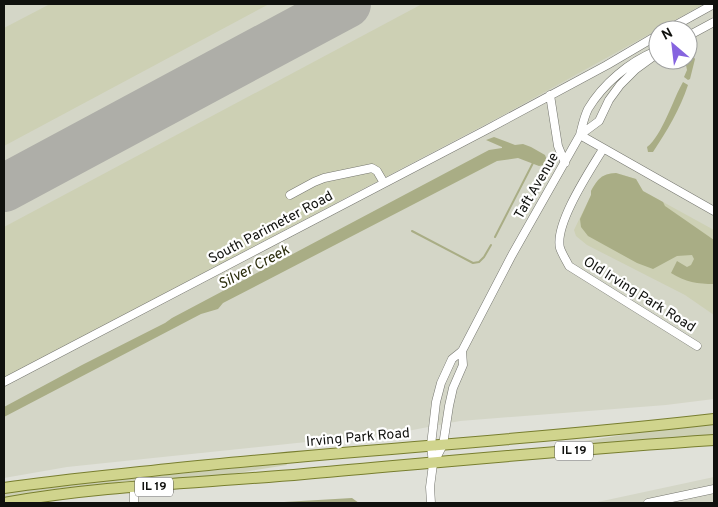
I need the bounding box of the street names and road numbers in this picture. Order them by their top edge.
street label: Taft Avenue [511,150,563,222]
street label: South Parimeter Road [206,188,336,268]
street label: Old Irving Park Road [580,254,698,336]
street label: Irving Park Road [305,425,411,451]
road number: IL 19 [555,442,593,461]
road number: IL 19 [135,478,173,497]

